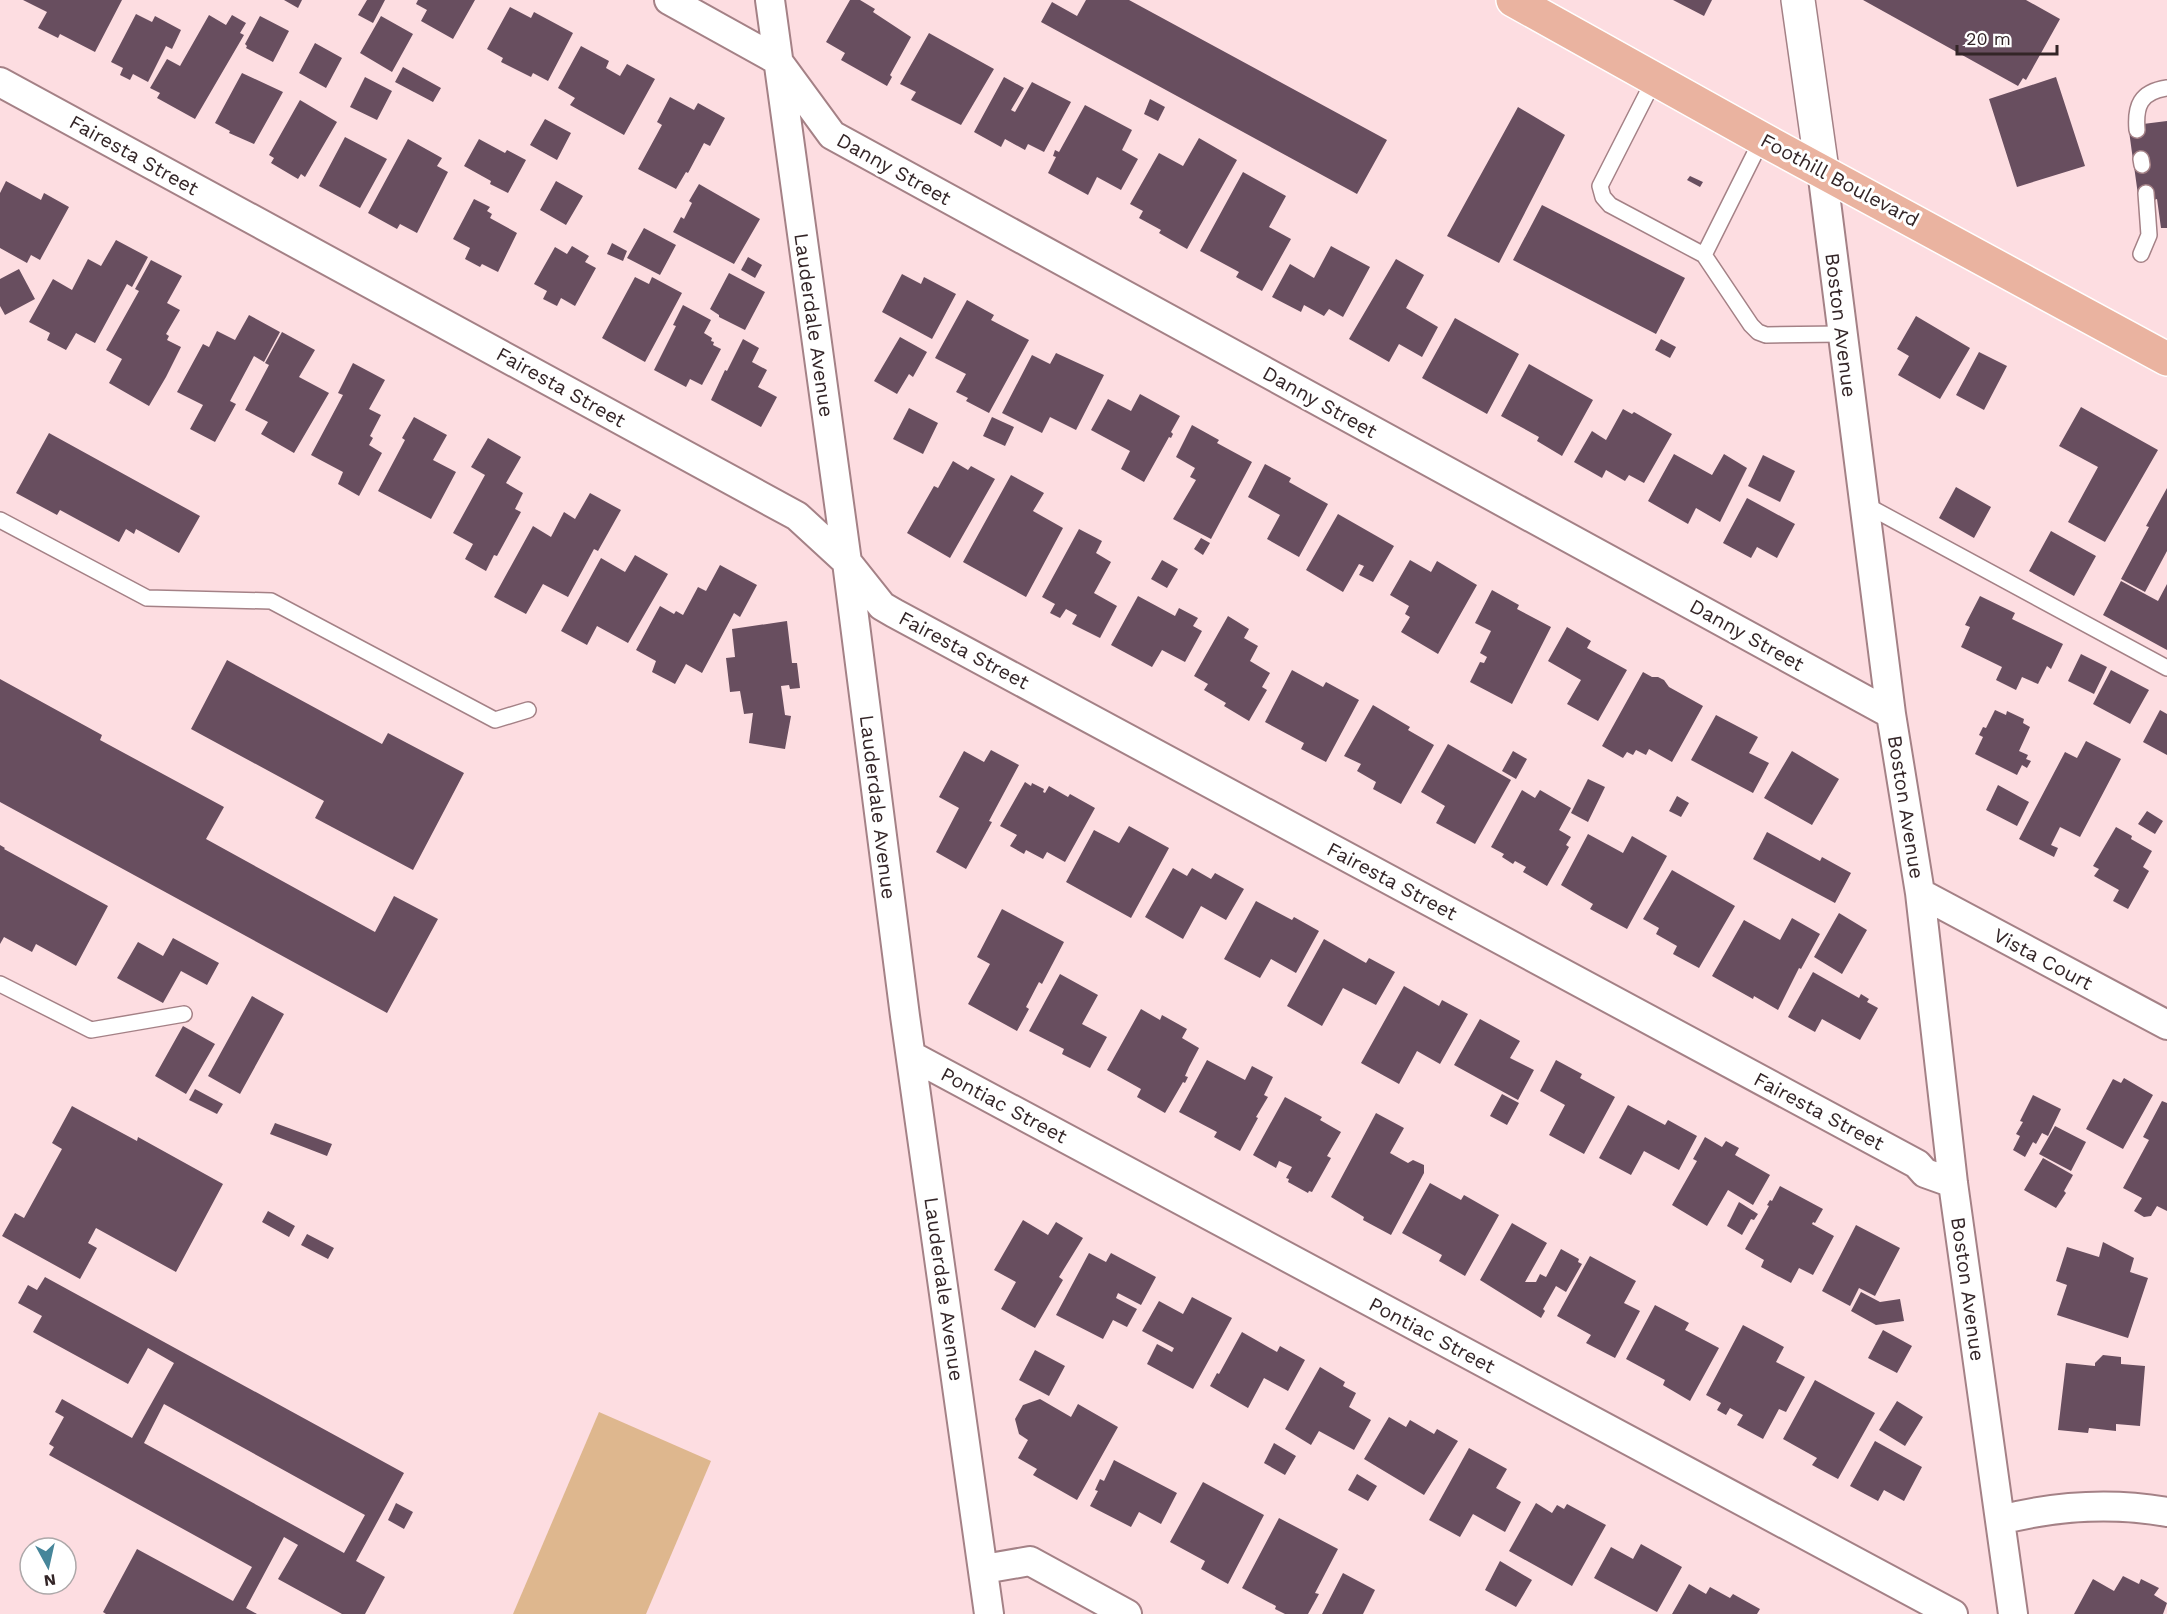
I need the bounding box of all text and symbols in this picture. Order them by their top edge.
scale bar [1957,18,2058,56]
text: 20 m [1966,28,2011,49]
street label: Fairesta Street [65,110,203,201]
street label: Danny Street [833,128,956,211]
street label: Foothill Boulevard [1757,128,1923,232]
street label: Lauderdale Avenue [789,231,839,419]
street label: Boston Avenue [1820,252,1862,398]
street label: Fairesta Street [492,342,630,433]
street label: Danny Street [1259,361,1382,444]
street label: Danny Street [1686,594,1809,677]
street label: Fairesta Street [895,606,1034,695]
street label: Lauderdale Avenue [855,713,901,901]
street label: Boston Avenue [1883,733,1929,881]
street label: Fairesta Street [1323,837,1462,926]
street label: Vista Court [1989,923,2097,995]
street label: Pontiac Street [937,1062,1072,1149]
street label: Fairesta Street [1750,1067,1889,1156]
street label: Lauderdale Avenue [919,1195,969,1383]
street label: Boston Avenue [1946,1215,1990,1363]
street label: Pontiac Street [1365,1292,1500,1379]
north arrow [18,1536,78,1596]
text: N [43,1570,57,1591]

